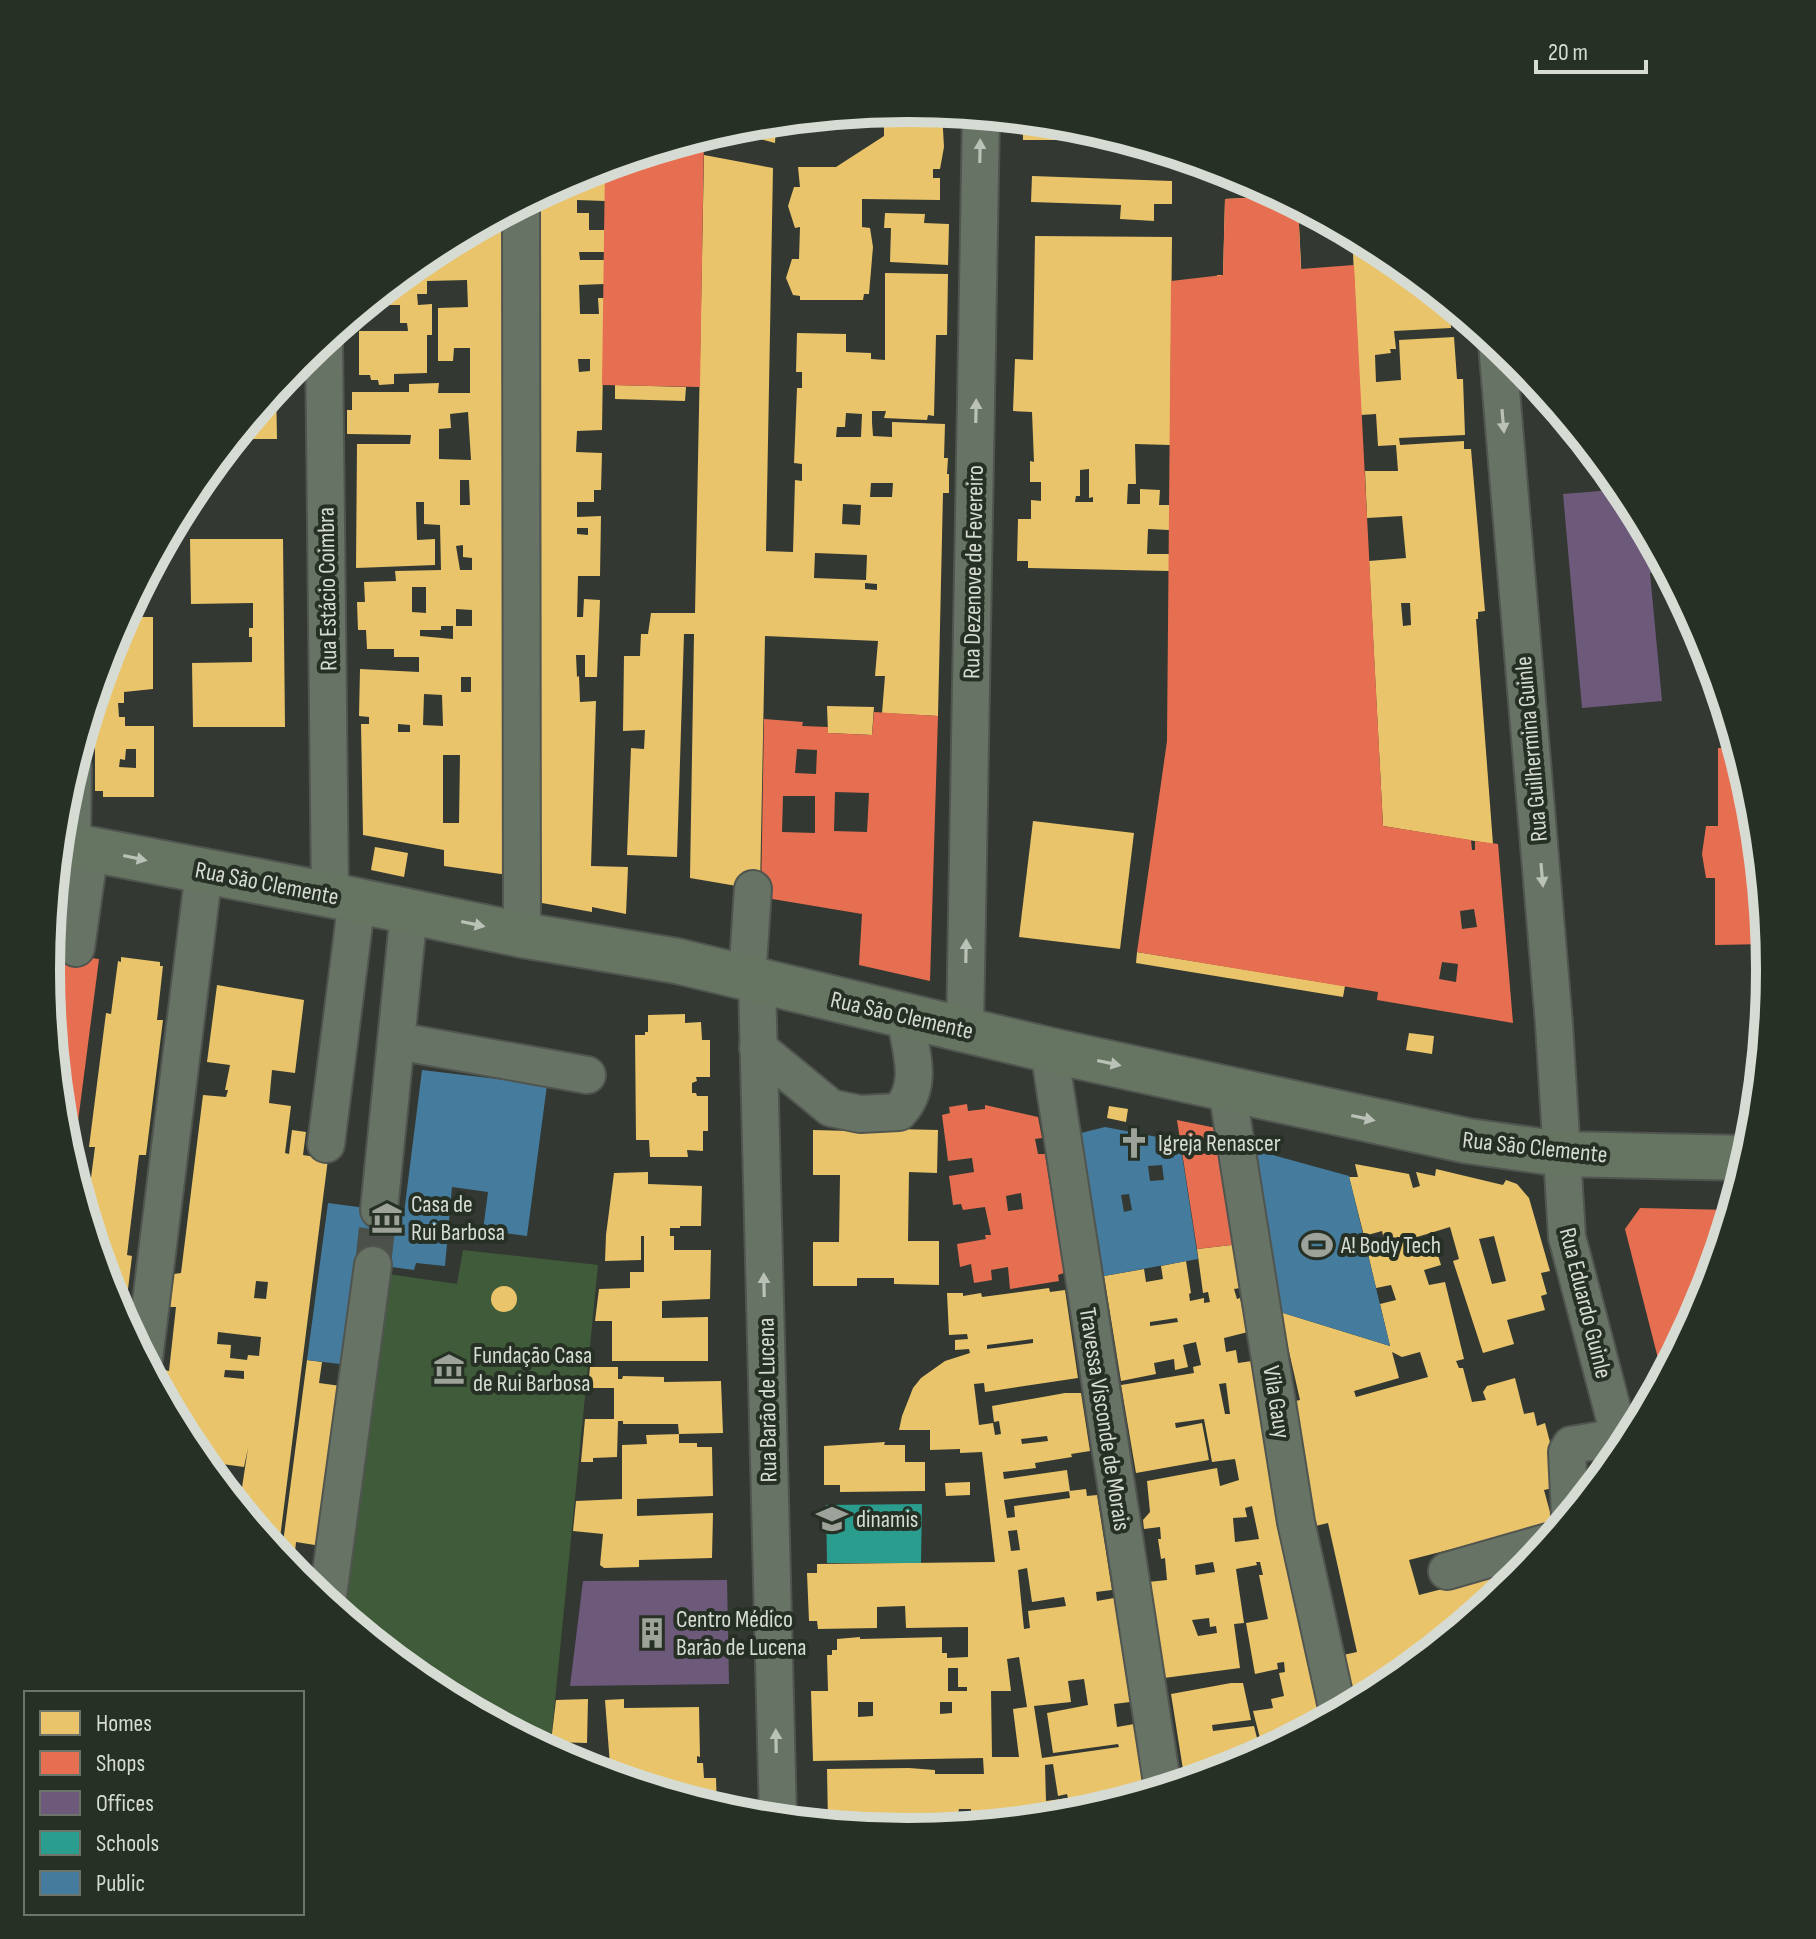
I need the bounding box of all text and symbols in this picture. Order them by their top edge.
scale bar [1536,24,1646,74]
text: 20 m [1548,38,1588,67]
one-way arrow [974,138,986,163]
one-way arrow [969,398,982,423]
one-way arrow [1497,409,1510,434]
street label: Rua Dezenove de Fevereiro [957,465,990,679]
street label: Rua Estácio Coimbra [312,507,343,671]
street label: Rua Guilhermina Guinle [1509,655,1554,843]
one-way arrow [123,852,148,865]
street label: Rua São Clemente [193,855,341,912]
one-way arrow [1536,863,1549,888]
one-way arrow [460,919,485,931]
one-way arrow [960,938,973,963]
street label: Rua São Clemente [828,985,976,1046]
one-way arrow [1097,1057,1122,1070]
one-way arrow [1351,1113,1376,1125]
street label: Rua São Clemente [1461,1125,1609,1170]
church icon: Igreja Renascer [1117,1126,1151,1160]
place label: Igreja Renascer [1158,1129,1281,1158]
place label: Casa de Rui Barbosa [411,1190,505,1247]
museum icon: Casa de Rui Barbosa [370,1201,404,1235]
street label: Rua Eduardo Guinle [1553,1225,1618,1382]
sports icon: A! Body Tech [1300,1228,1334,1262]
place label: A! Body Tech [1340,1231,1441,1260]
one-way arrow [758,1272,771,1297]
street label: Travessa Visconde de Morais [1073,1305,1136,1533]
street label: Rua Barão de Lucena [752,1317,783,1483]
place label: Fundação Casa de Rui Barbosa [473,1341,592,1398]
museum icon: Fundação Casa de Rui Barbosa [432,1352,466,1386]
street label: Vila Gauy [1256,1364,1297,1440]
school or university icon: dinamis [815,1502,849,1536]
place label: dinamis [856,1505,918,1534]
place label: Centro Médico Barão de Lucena [676,1605,807,1662]
building icon: Centro Médico Barão de Lucena [635,1616,669,1650]
legend [24,1691,304,1915]
text: Homes [96,1709,152,1738]
one-way arrow [770,1728,783,1753]
text: Shops [96,1749,145,1778]
text: Offices [96,1789,154,1818]
text: Schools [96,1829,159,1858]
text: Public [96,1869,145,1898]

